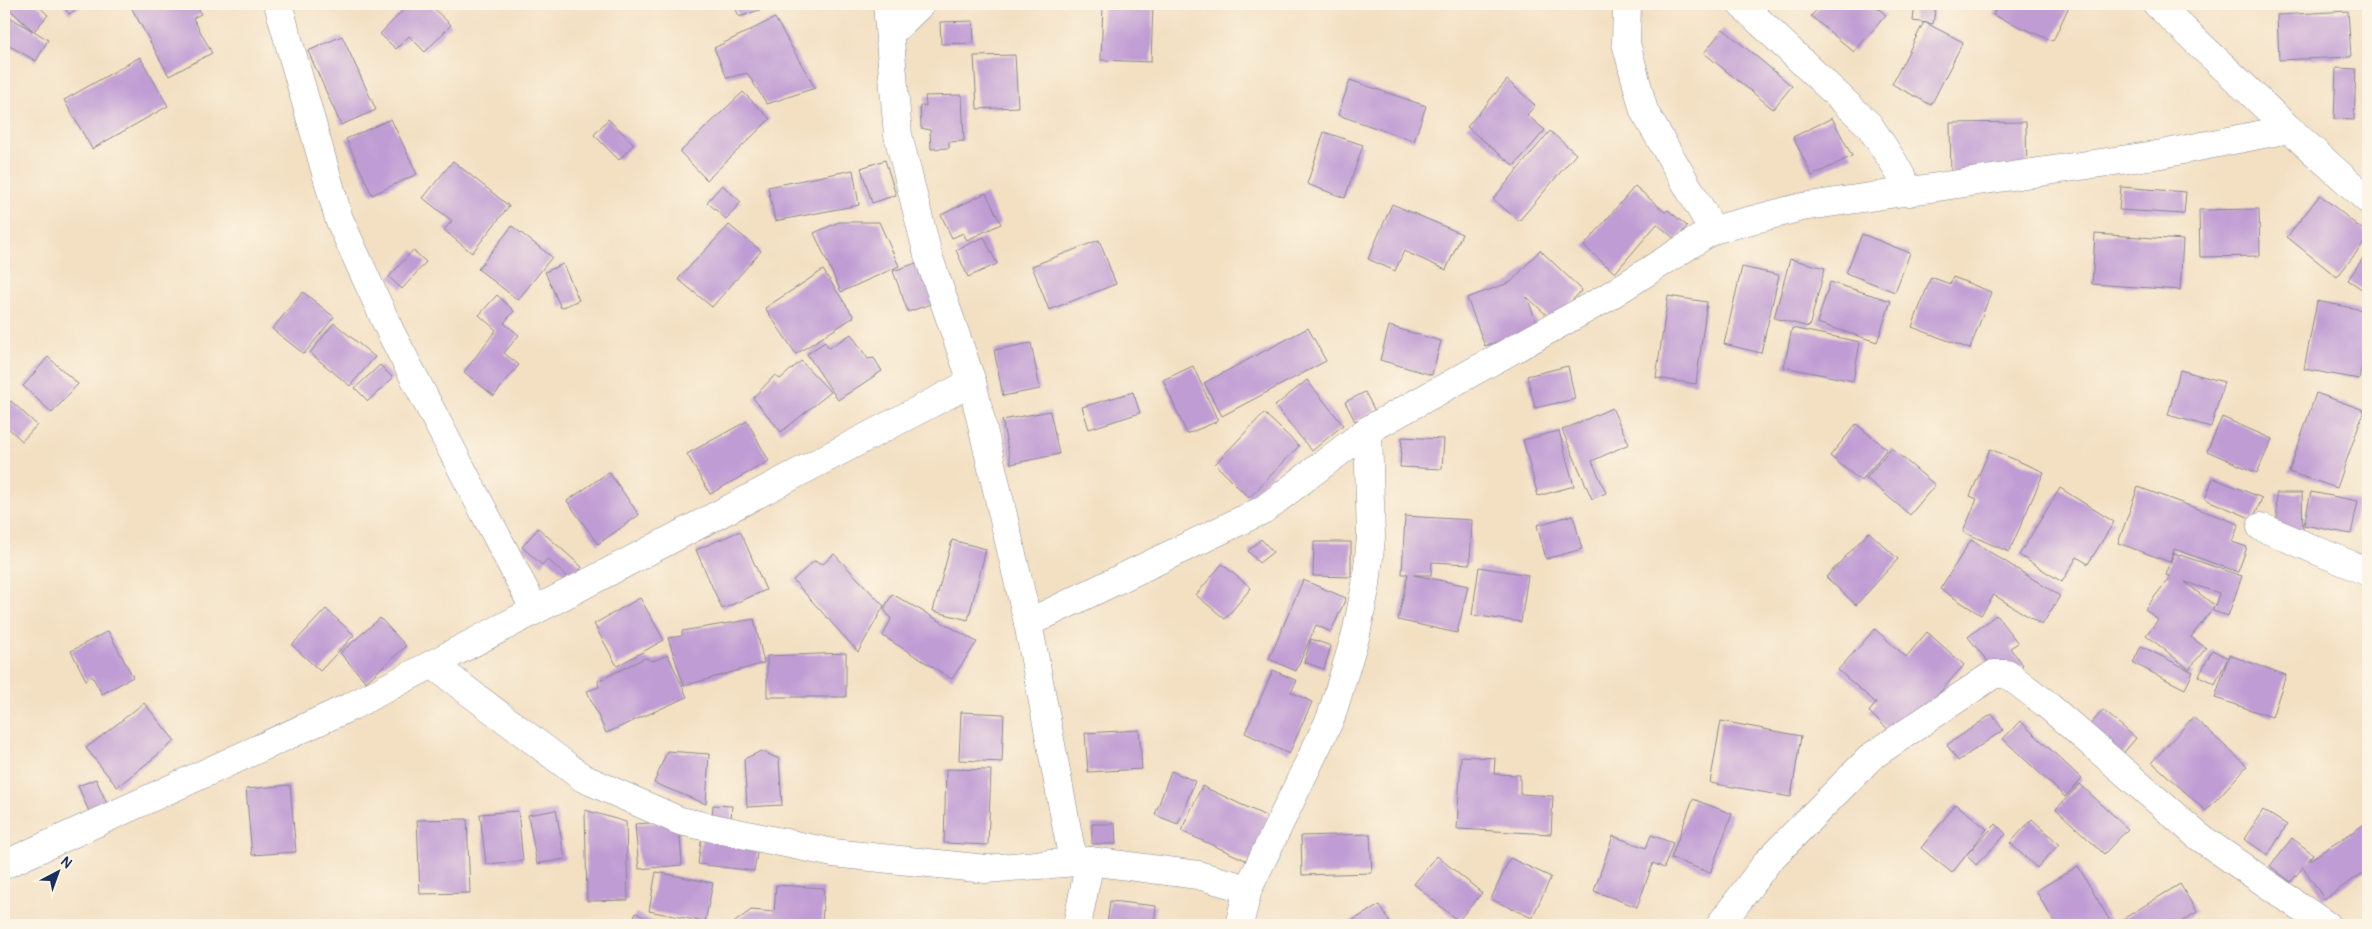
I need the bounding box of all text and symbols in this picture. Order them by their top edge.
north arrow [32,846,82,896]
text: N [57,853,75,872]

